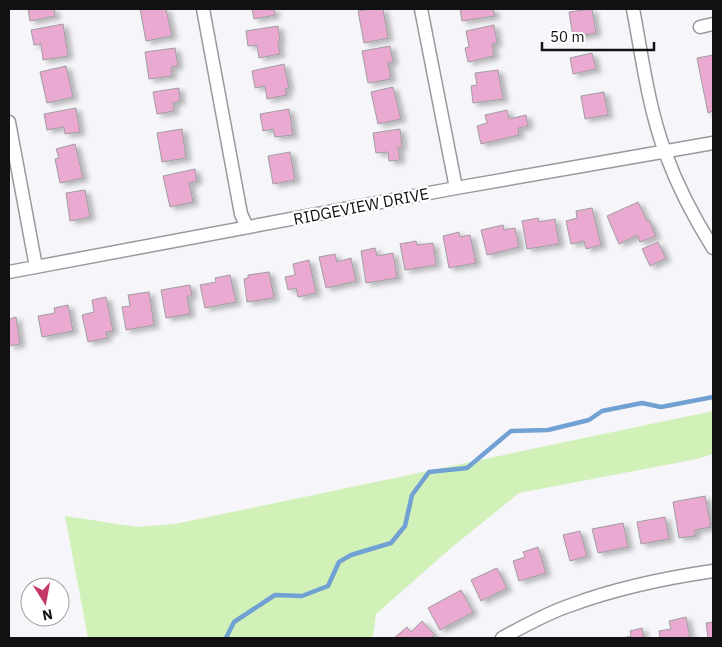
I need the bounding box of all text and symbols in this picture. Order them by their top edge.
scale bar [542,20,654,52]
text: 50 m [550,27,585,46]
street label: RIDGEVIEW DRIVE [292,183,430,229]
north arrow [20,577,70,627]
text: N [41,605,54,625]

